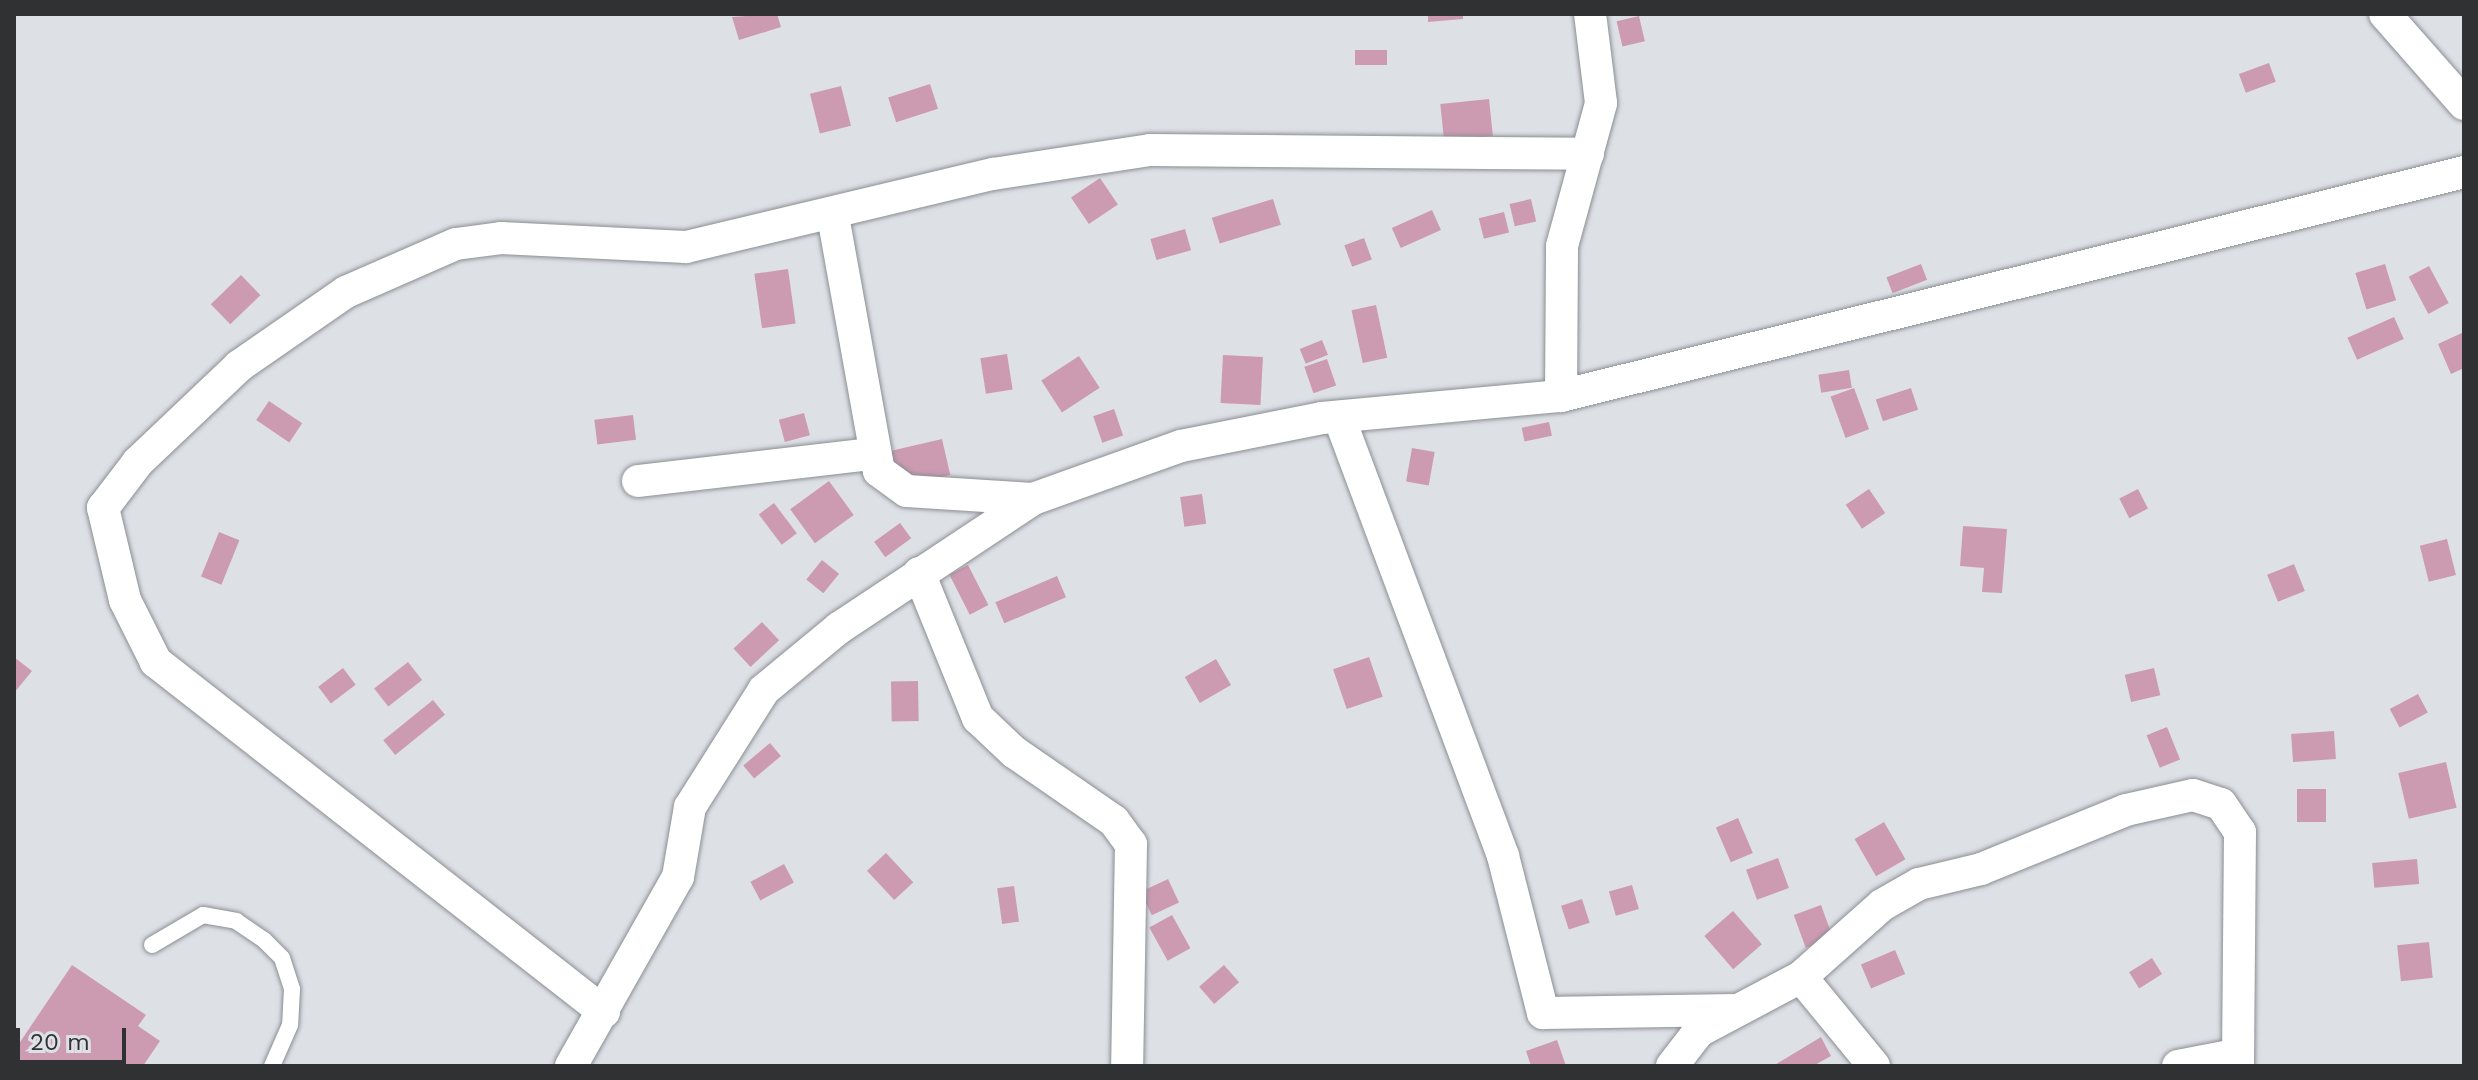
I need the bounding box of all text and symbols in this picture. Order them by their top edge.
scale bar [20,1012,130,1062]
text: 20 m [30,1028,90,1056]

